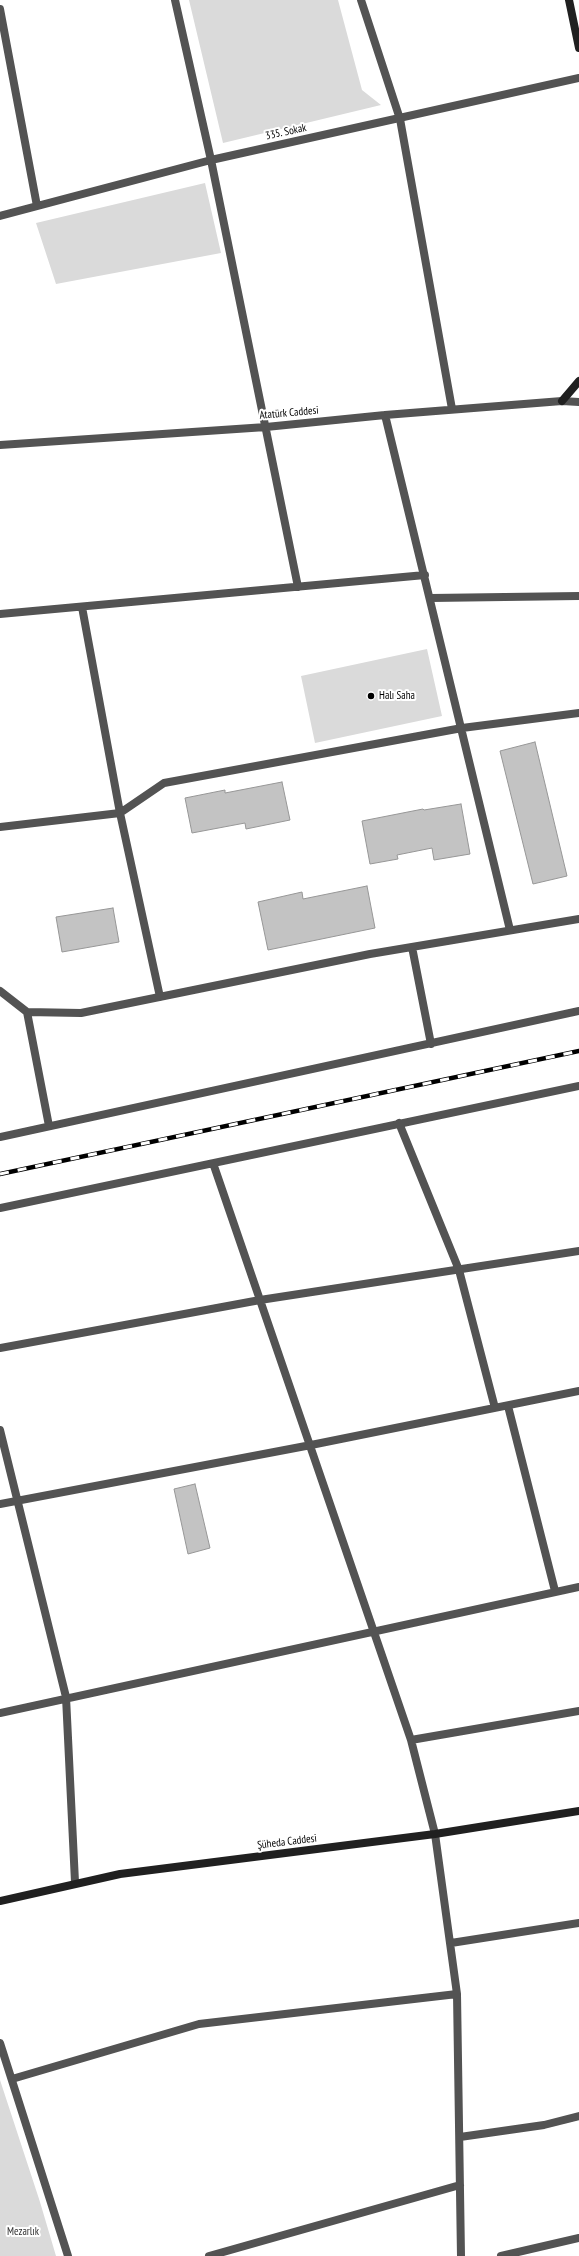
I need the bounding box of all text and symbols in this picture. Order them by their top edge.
street label: 335. Sokak [264,121,308,143]
street label: Atatürk Caddesi [259,404,319,422]
place label: Halı Saha [379,689,415,703]
marker: Halı Saha [366,691,376,701]
street label: Şüheda Caddesi [257,1832,317,1852]
park label: Mezarlık [7,2225,39,2239]

